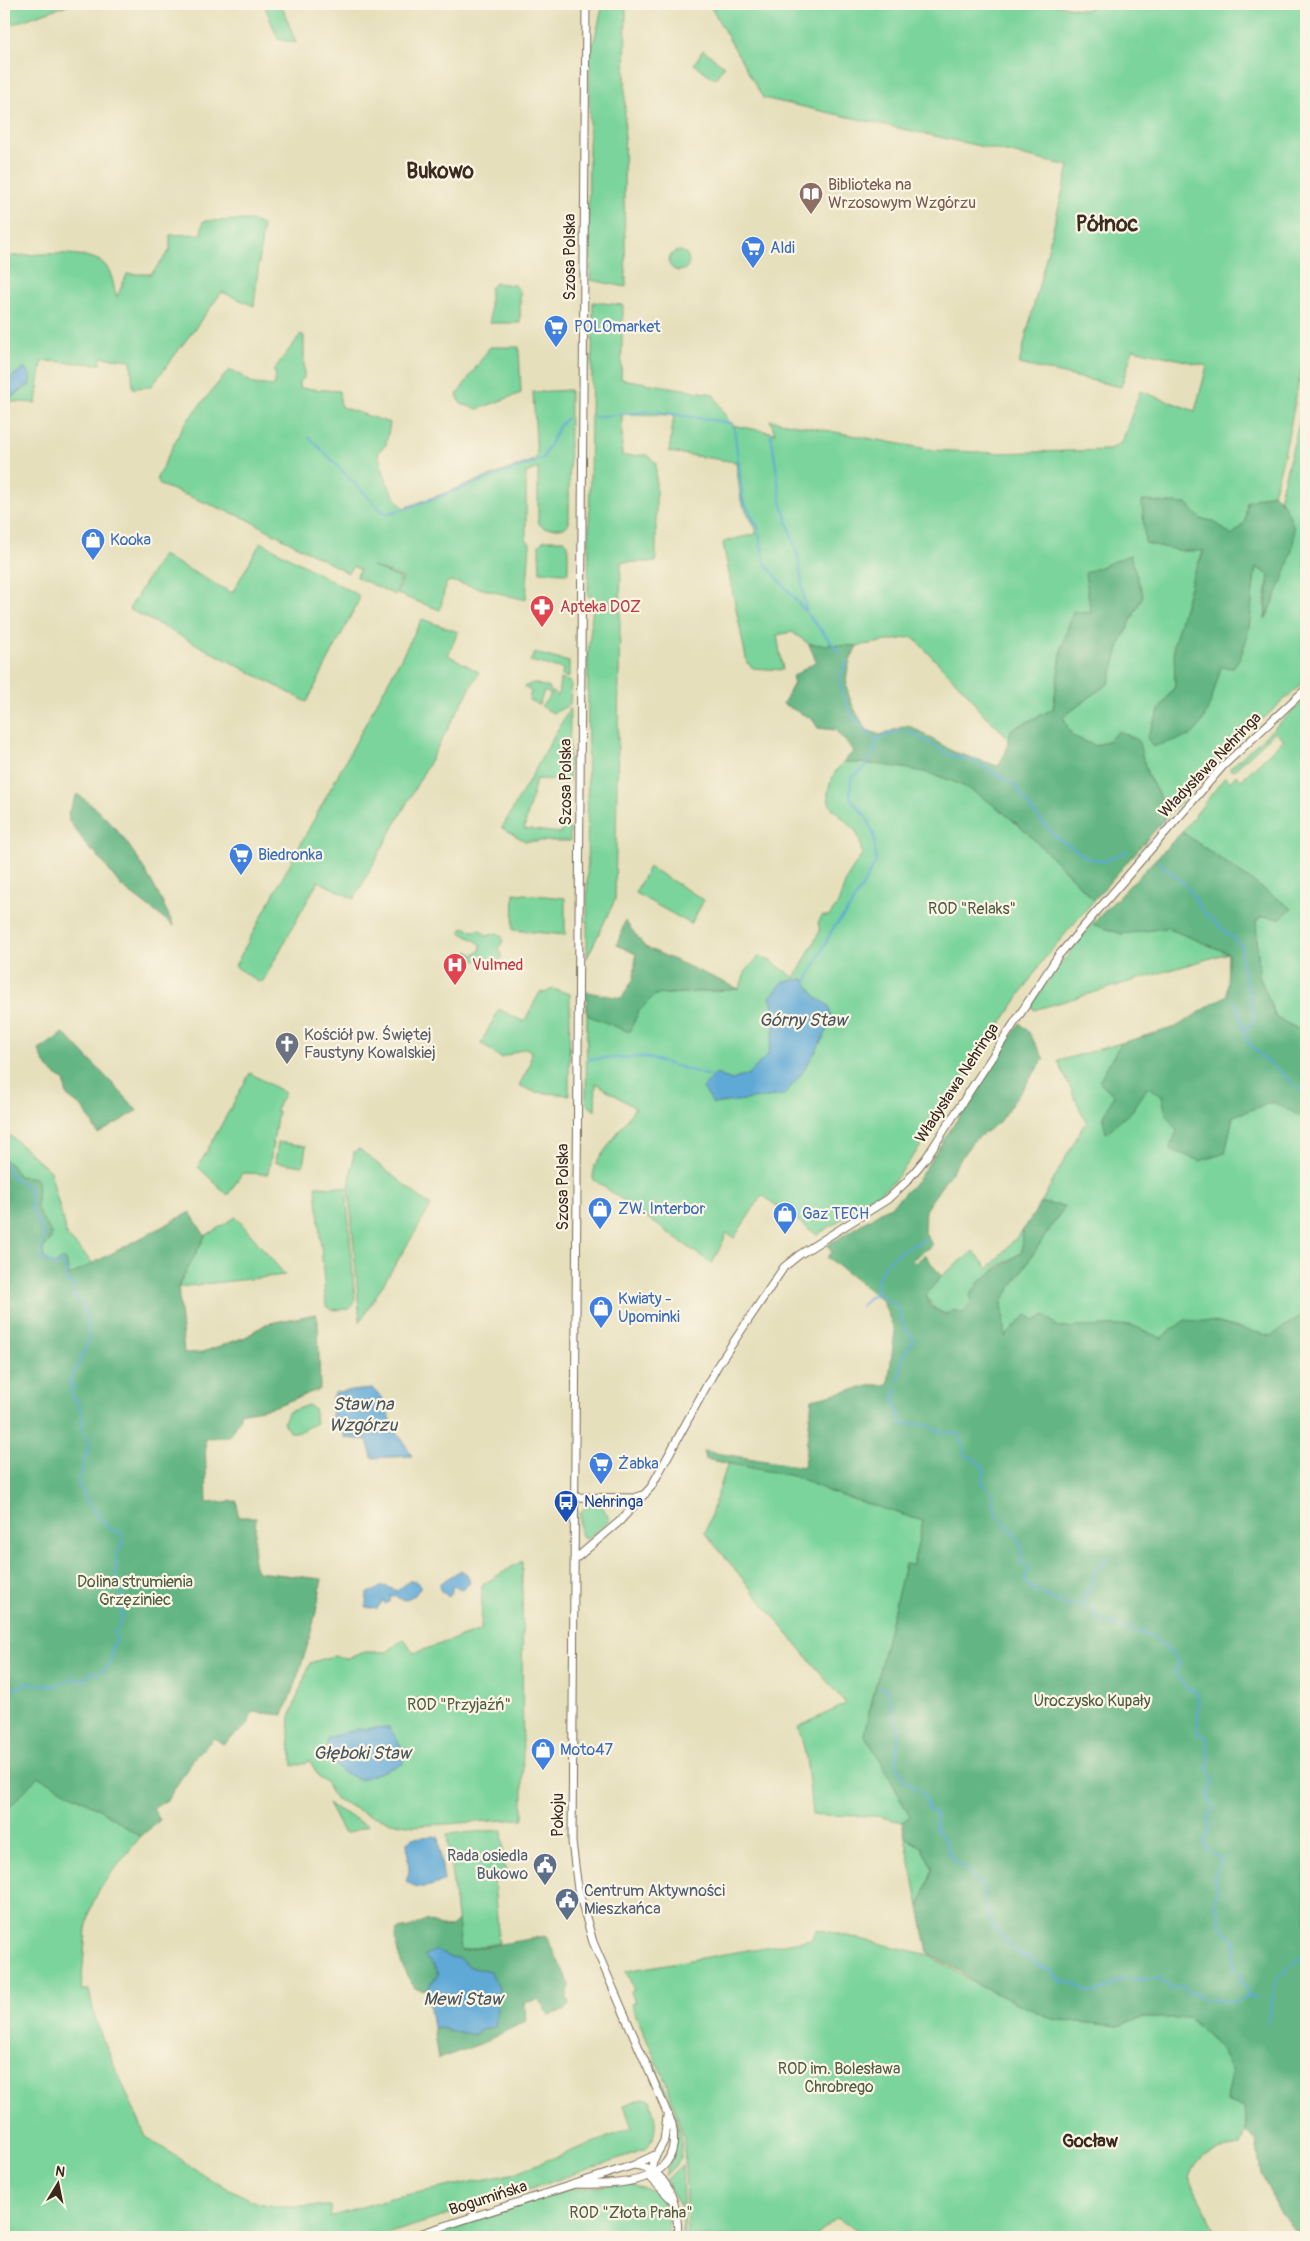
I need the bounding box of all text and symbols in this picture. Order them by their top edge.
district label: Bukowo [406,158,475,185]
place label: Biblioteka na Wrzosowym Wzgórzu [828,175,976,213]
library icon: Biblioteka na Wrzosowym Wzgórzu [798,181,824,215]
district label: Północ [1076,211,1139,238]
street label: Szosa Polska [560,214,580,300]
supermarket icon: Aldi [740,235,766,269]
place label: Aldi [770,238,795,258]
supermarket icon: POLOmarket [543,314,569,348]
place label: POLOmarket [574,317,661,337]
shop icon: Kooka [80,527,106,561]
place label: Kooka [110,530,151,550]
pharmacy icon: Apteka DOZ [529,594,555,628]
place label: Apteka DOZ [560,597,641,617]
street label: Władysława Nehringa [1154,708,1266,822]
street label: Szosa Polska [556,739,576,825]
supermarket icon: Biedronka [228,842,254,876]
place label: Biedronka [258,845,323,865]
park label: ROD "Relaks" [928,899,1016,919]
hospital icon: Vulmed [442,952,468,986]
place label: Vulmed [472,955,523,975]
water label: Górny Staw [759,1009,850,1032]
street label: Władysława Nehringa [911,1019,1003,1147]
place label: Kościół pw. Świętej Faustyny Kowalskiej [304,1025,436,1063]
church icon: Kościół pw. Świętej Faustyny Kowalskiej [274,1031,300,1065]
street label: Szosa Polska [553,1144,573,1230]
shop icon: ZW. Interbor [587,1196,613,1230]
place label: ZW. Interbor [618,1199,705,1219]
shop icon: Gaz TECH [772,1201,798,1235]
place label: Gaz TECH [802,1204,869,1224]
place label: Kwiaty - Upominki [618,1289,680,1327]
shop icon: Kwiaty - Upominki [588,1295,614,1329]
water label: Staw na Wzgórzu [329,1393,398,1437]
supermarket icon: Żabka [588,1451,614,1485]
place label: Żabka [618,1454,659,1474]
bus stop icon: Nehringa [553,1489,579,1523]
place label: Nehringa [584,1492,643,1512]
park label: Dolina strumienia Grzęziniec [77,1572,193,1610]
park label: Uroczysko Kupały [1033,1691,1151,1711]
park label: ROD "Przyjaźń" [407,1695,511,1715]
shop icon: Moto47 [530,1737,556,1771]
place label: Moto47 [560,1740,613,1760]
water label: Głęboki Staw [313,1742,414,1765]
street label: Pokoju [548,1793,568,1837]
place label: Rada osiedla Bukowo [447,1846,528,1884]
public building icon: Rada osiedla Bukowo [532,1852,558,1886]
place label: Centrum Aktywności Mieszkańca [584,1881,725,1919]
public building icon: Centrum Aktywności Mieszkańca [554,1887,580,1921]
water label: Mewi Staw [423,1988,506,2011]
park label: ROD im. Bolesława Chrobrego [778,2059,900,2097]
district label: Gocław [1062,2130,1119,2153]
north arrow [32,2158,82,2208]
text: N [54,2162,66,2181]
street label: Bogumińska [446,2176,530,2220]
park label: ROD "Złota Praha" [569,2203,693,2223]

